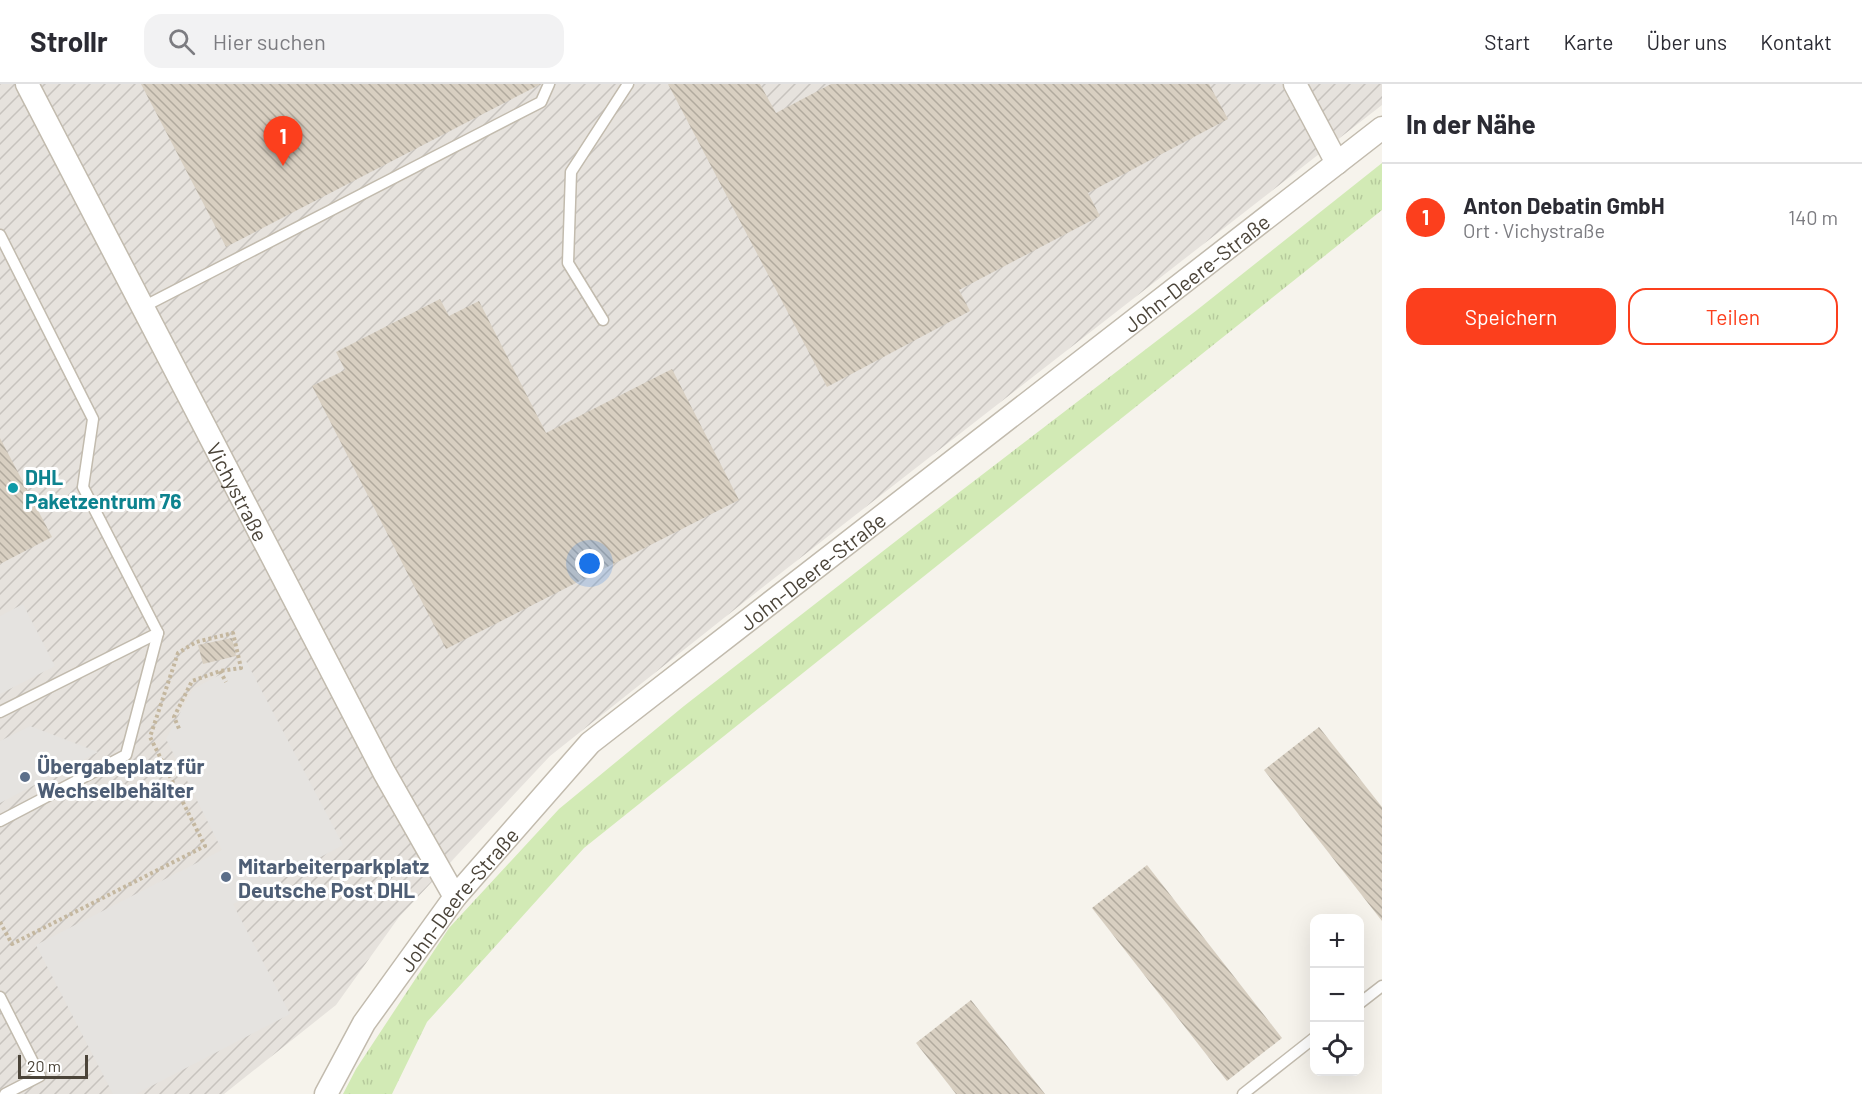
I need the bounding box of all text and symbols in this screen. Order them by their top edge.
search box [144,14,564,68]
text: Strollr [30,24,108,58]
icon: search [165,25,198,58]
text: Hier suchen [213,28,326,54]
text: Start [1484,29,1531,54]
text: Karte [1564,29,1614,54]
text: Über uns [1647,29,1727,54]
text: Kontakt [1760,29,1832,54]
text: In der Nähe [1406,108,1536,139]
pin: 1 [264,116,302,166]
text: Anton Debatin GmbH [1463,192,1665,218]
text: 1 [1422,205,1429,229]
text: 140 m [1788,205,1838,229]
street label: John-Deere-Straße [1118,208,1274,337]
text: Ort · Vichystraße [1463,218,1605,242]
button: Speichern [1406,288,1616,345]
button: Teilen [1628,288,1838,345]
street label: Vichystraße [202,438,274,545]
place label: DHL Paketzentrum 76 [25,464,181,513]
marker: DHL Paketzentrum 76 [6,481,20,495]
street label: John-Deere-Straße [734,506,890,635]
your location [575,549,604,578]
place label: Übergabeplatz für Wechselbehälter [37,753,205,802]
marker: Übergabeplatz für Wechselbehälter [18,770,32,784]
street label: John-Deere-Straße [393,822,523,976]
place label: Mitarbeiterparkplatz Deutsche Post DHL [238,853,430,902]
marker: Mitarbeiterparkplatz Deutsche Post DHL [219,870,233,884]
map controls [1310,914,1364,1076]
button: + [1310,914,1364,968]
button: − [1310,968,1364,1022]
button: locate [1310,1022,1364,1076]
scale bar [18,1052,88,1080]
text: 20 m [27,1056,61,1075]

